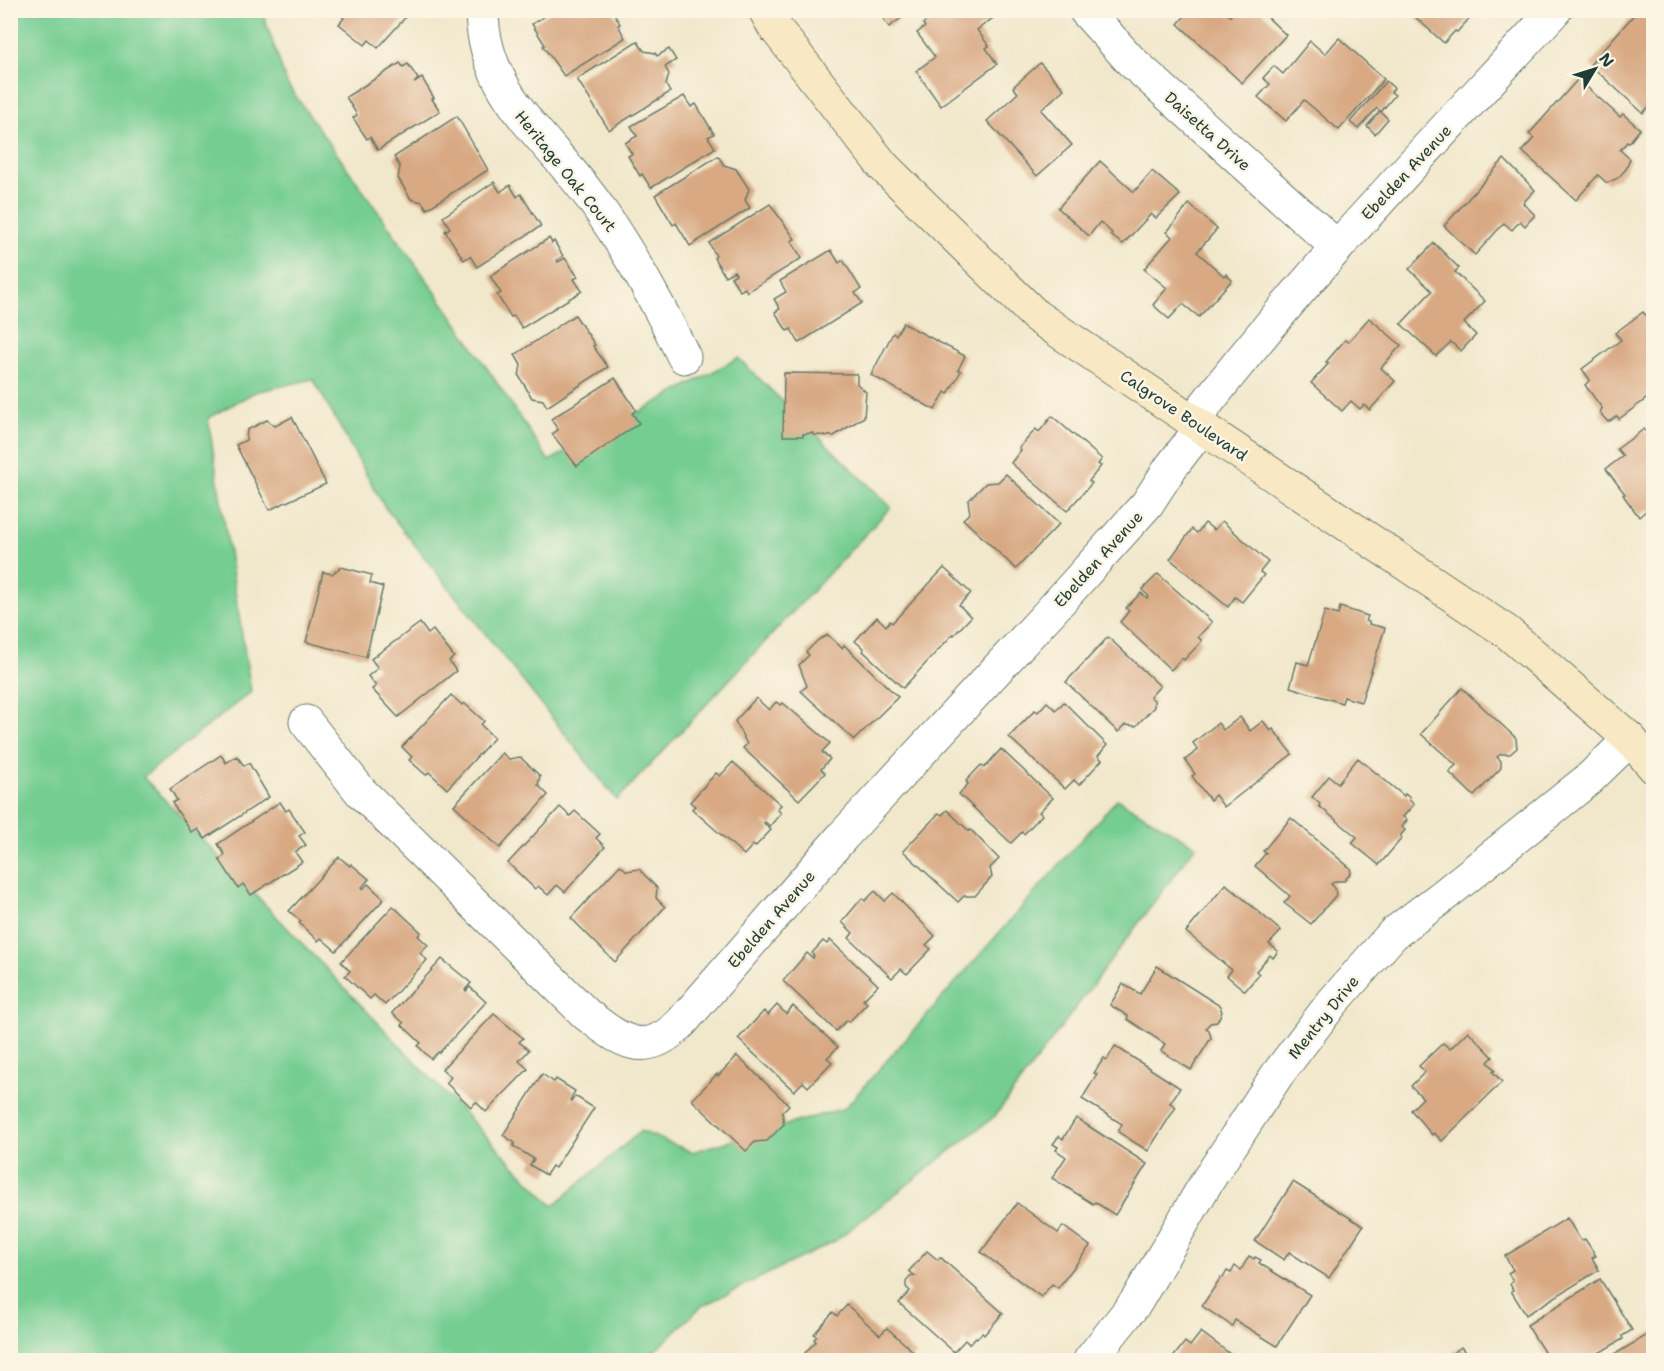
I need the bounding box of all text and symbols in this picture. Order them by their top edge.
north arrow [1565,39,1625,99]
text: N [1594,49,1619,72]
street label: Daisetta Drive [1160,87,1255,176]
street label: Heritage Oak Court [510,106,621,236]
street label: Ebelden Avenue [1357,120,1456,225]
street label: Calgrove Boulevard [1116,365,1252,466]
street label: Ebelden Avenue [1049,507,1147,612]
street label: Ebelden Avenue [723,866,820,973]
street label: Mentry Drive [1283,971,1364,1063]

